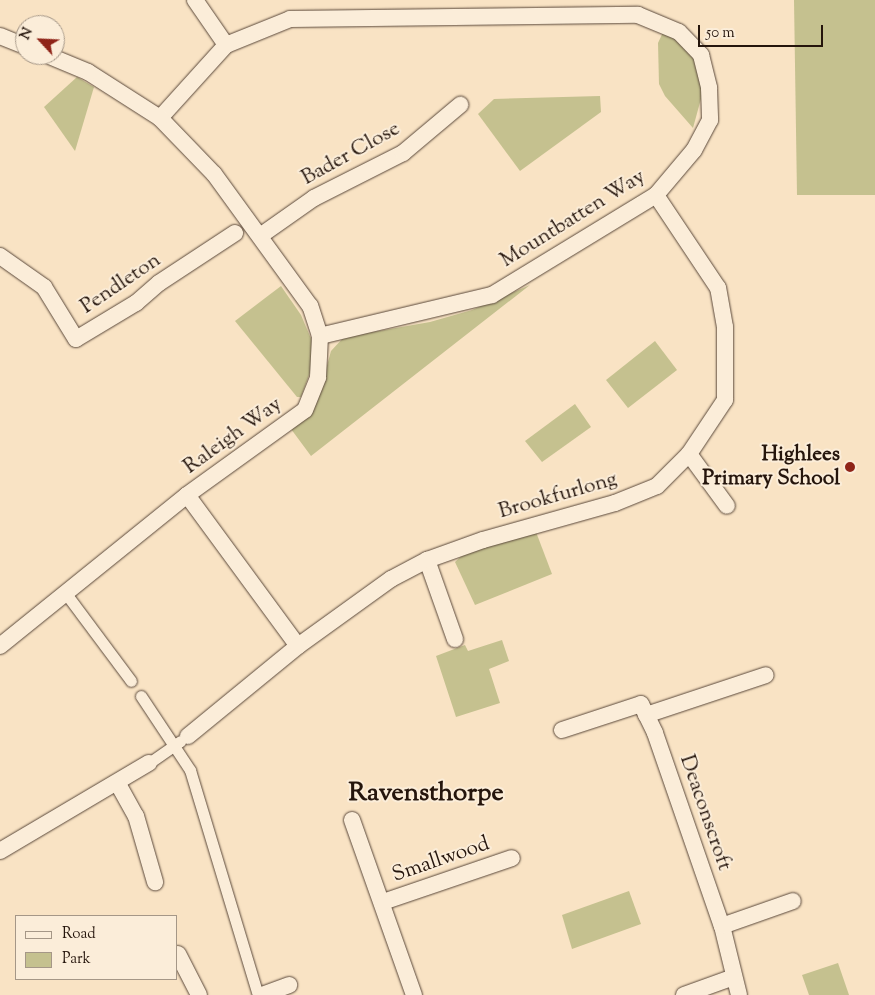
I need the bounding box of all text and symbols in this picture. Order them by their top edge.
north arrow [15,15,65,65]
scale bar [700,15,825,47]
text: 50 m [706,23,735,44]
text: N [16,25,39,43]
street label: Bader Close [297,117,405,191]
street label: Mountbatten Way [496,164,650,274]
street label: Pendleton [76,248,166,320]
street label: Raleigh Way [179,392,287,480]
place label: Highlees Primary School [702,442,840,492]
marker: Highlees Primary School [844,461,856,473]
street label: Brookfurlong [496,467,620,525]
street label: Deaconscroft [673,752,737,874]
district label: Ravensthorpe [348,778,504,810]
street label: Smallwood [389,832,493,888]
legend [15,915,178,980]
text: Road [62,924,96,945]
text: Park [62,949,91,970]

